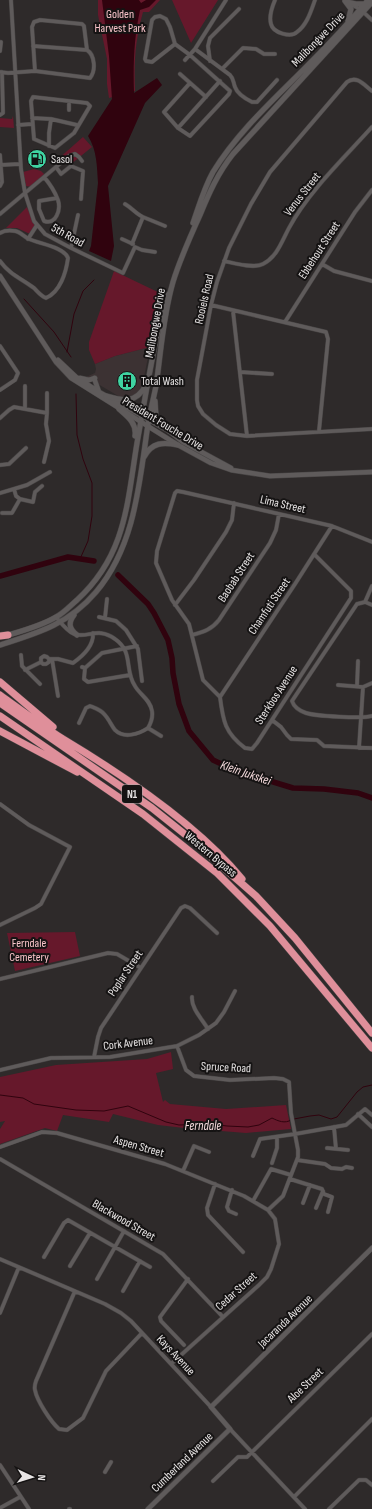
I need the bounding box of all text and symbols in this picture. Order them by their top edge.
park label: Golden Harvest Park [94,7,146,36]
street label: Malibongwe Drive [288,9,348,70]
fuel station icon: Sasol [26,148,48,170]
place label: Sasol [51,152,72,167]
street label: Venus Street [281,169,324,219]
street label: Ebbehout Street [295,218,344,282]
street label: 5th Road [49,220,87,251]
street label: Rooiels Road [191,273,218,326]
street label: Malibongwe Drive [142,287,169,359]
building icon: Total Wash [116,370,138,392]
place label: Total Wash [141,374,184,389]
street label: President Fouche Drive [119,393,206,454]
street label: Lima Street [259,492,307,517]
street label: Baobab Street [215,549,258,605]
street label: Chamfuti Street [245,575,294,637]
street label: Sterkbos Avenue [252,663,301,727]
water label: Klein Jukskei [218,757,274,789]
road number: N1 [122,785,142,803]
street label: Western Bypass [182,828,240,881]
park label: Ferndale Cemetery [9,936,49,965]
street label: Poplar Street [105,947,147,999]
street label: Cork Avenue [102,1033,154,1054]
street label: Spruce Road [201,1059,251,1076]
water label: Ferndale [185,1118,221,1134]
street label: Aspen Street [111,1132,166,1161]
street label: Blackwood Street [89,1196,158,1245]
street label: Cedar Street [212,1269,260,1314]
street label: Jacaranda Avenue [254,1291,316,1352]
street label: Kays Avenue [153,1332,198,1379]
street label: Aloe Street [283,1364,327,1407]
street label: Cumberland Avenue [148,1429,216,1496]
north arrow [12,1457,52,1497]
text: N [35,1474,48,1481]

